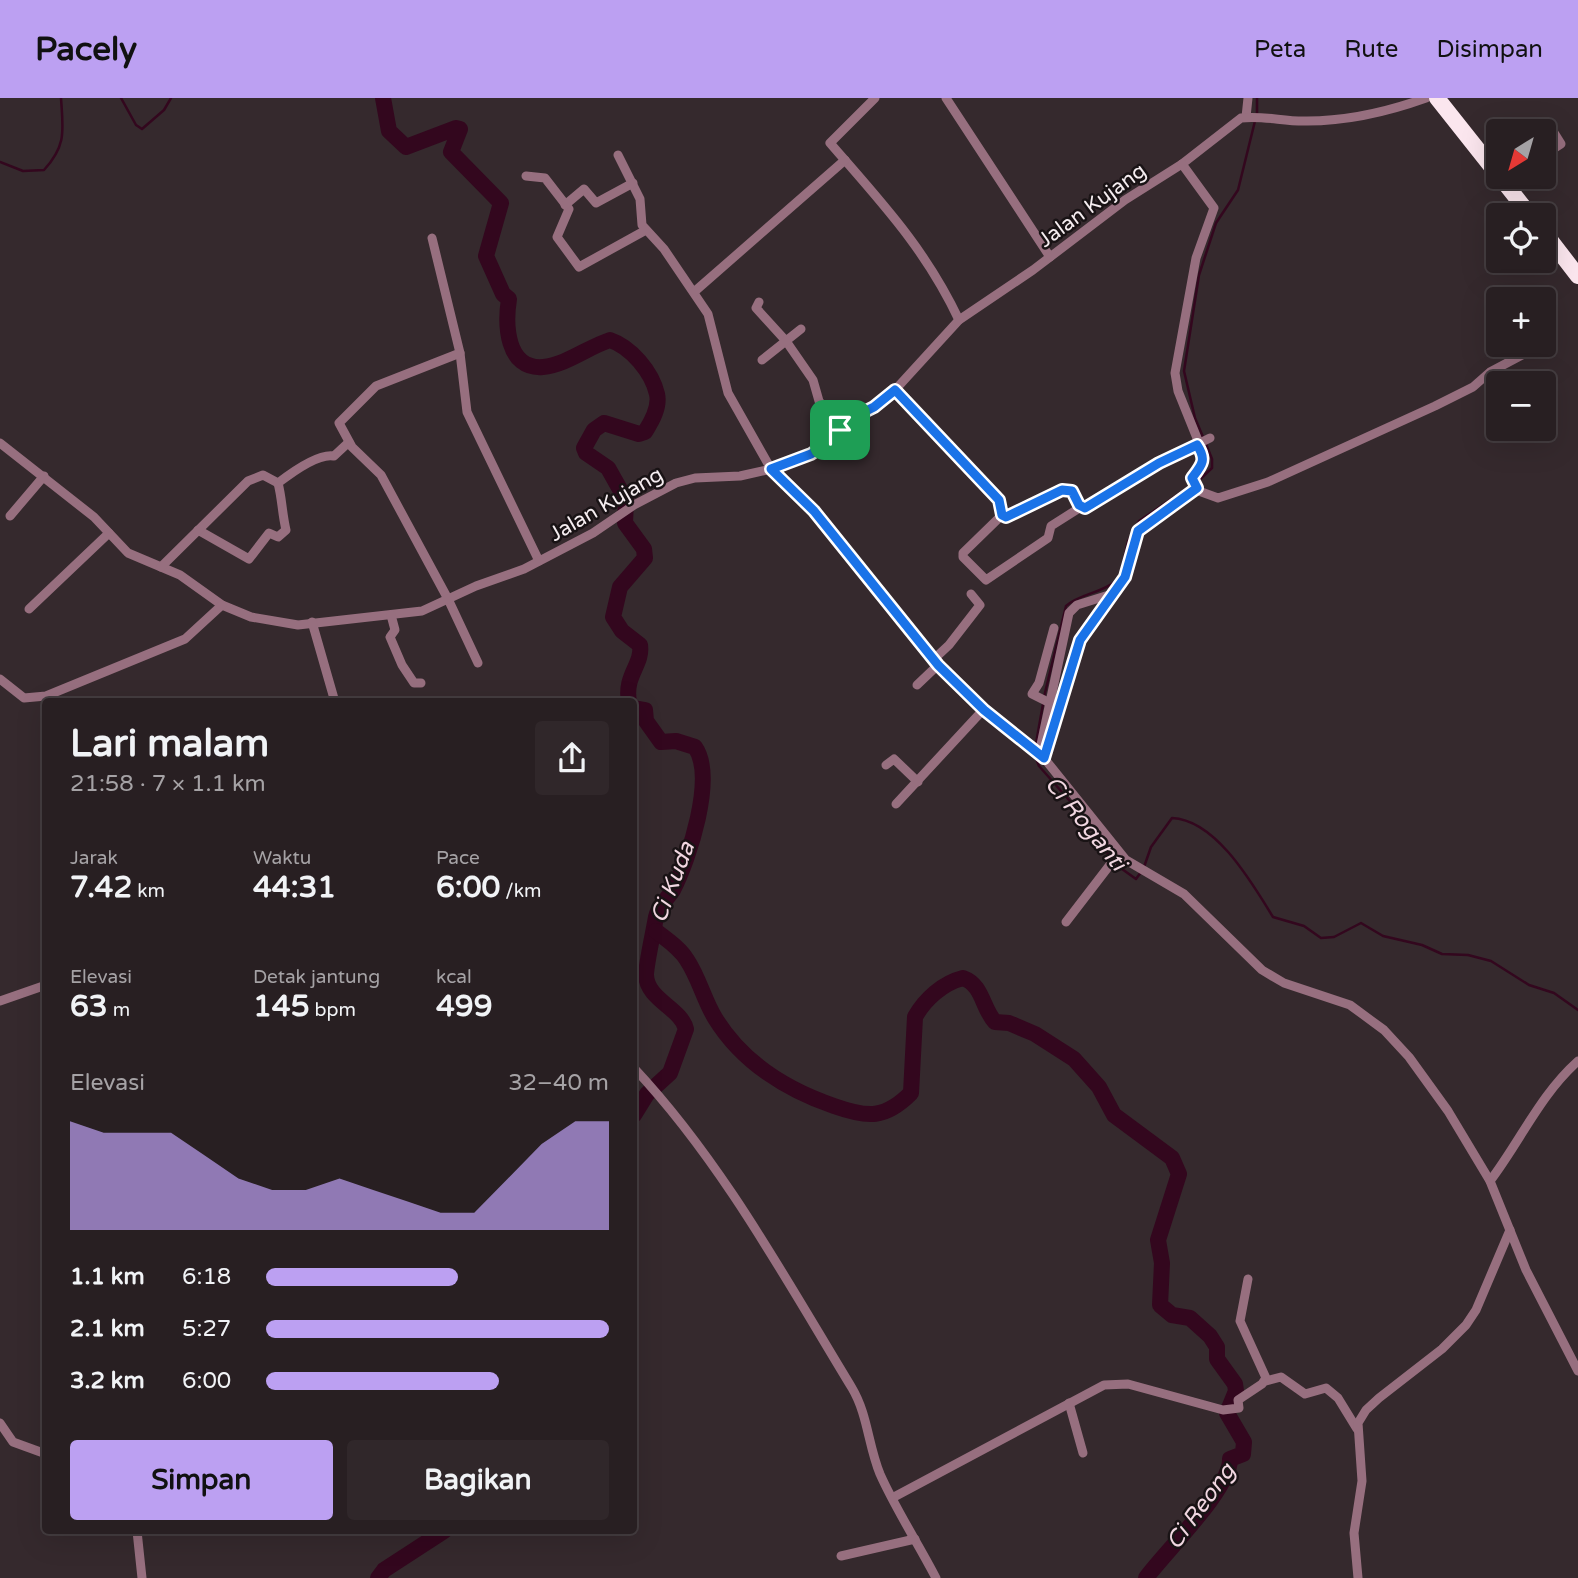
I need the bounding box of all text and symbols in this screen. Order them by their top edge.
text: Pacely [35,30,137,69]
text: Peta [1254,35,1306,64]
text: Rute [1344,35,1398,64]
text: Disimpan [1436,35,1543,64]
north arrow [1486,119,1556,189]
map controls [1486,119,1556,441]
street label: Jalan Kujang [1034,158,1151,253]
button: locate [1486,203,1556,273]
button: + [1486,287,1556,357]
button: − [1486,371,1556,441]
pin [810,400,870,460]
icon: arrive [821,411,859,449]
street label: Jalan Kujang [545,462,667,547]
text: Lari malam [70,721,269,767]
button: share [535,721,609,795]
text: 21:58 · 7 × 1.1 km [70,770,266,798]
water label: Ci Roganti [1039,771,1134,879]
water label: Ci Kuda [645,837,702,927]
text: Jarak [70,847,118,869]
text: Waktu [253,847,311,869]
text: Pace [436,847,480,869]
text: 7.42 [70,869,132,906]
text: 44:31 [253,869,336,906]
text: 6:00 [436,869,500,906]
text: km [132,880,165,902]
text: /km [500,880,541,902]
text: Elevasi [70,966,132,988]
text: Detak jantung [253,966,380,988]
text: kcal [436,966,472,988]
text: 63 [70,988,108,1025]
text: 145 [253,988,310,1025]
text: 499 [436,988,493,1025]
text: m [108,999,130,1021]
text: bpm [310,999,356,1021]
text: Elevasi [70,1069,145,1097]
text: 32–40 m [508,1069,609,1097]
text: 1.1 km [70,1263,145,1291]
text: 6:18 [182,1263,231,1291]
text: 2.1 km [70,1315,145,1343]
text: 5:27 [182,1315,231,1343]
text: 3.2 km [70,1367,145,1395]
text: 6:00 [182,1367,231,1395]
button: Simpan [70,1440,333,1520]
button: Bagikan [347,1440,609,1520]
water label: Ci Reong [1160,1457,1242,1555]

